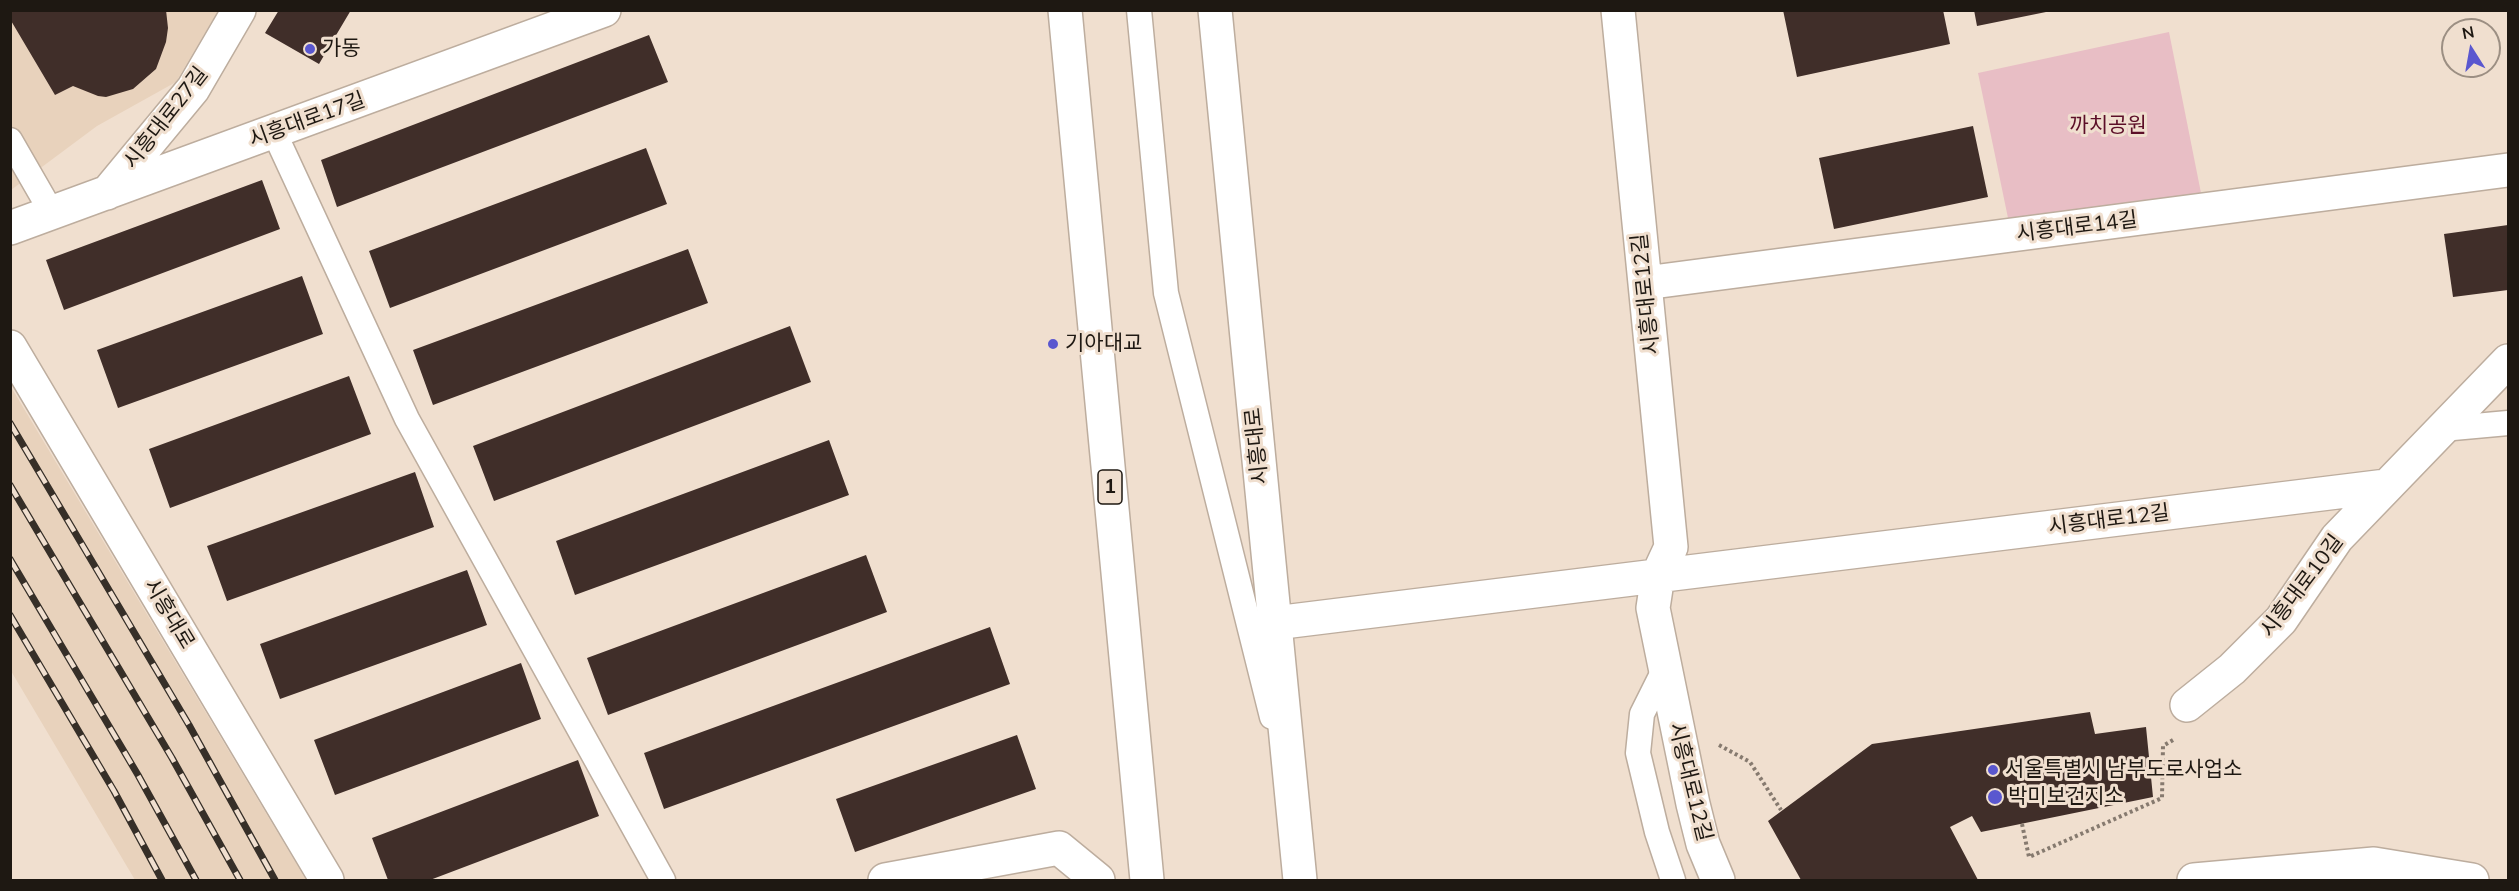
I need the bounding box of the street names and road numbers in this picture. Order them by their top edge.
street label: 시흥대로27길 [119,62,213,174]
street label: 시흥대로17길 [245,87,369,153]
street label: 시흥대로14길 [2015,207,2139,247]
street label: 시흥대로12길 [1627,232,1665,356]
street label: 시흥대로 [1240,406,1274,486]
road number: 1 [1098,470,1122,504]
street label: 시흥대로12길 [2047,500,2171,540]
street label: 시흥대로10길 [2255,530,2349,642]
street label: 시흥대로 [138,574,200,654]
street label: 시흥대로12길 [1663,720,1717,844]

